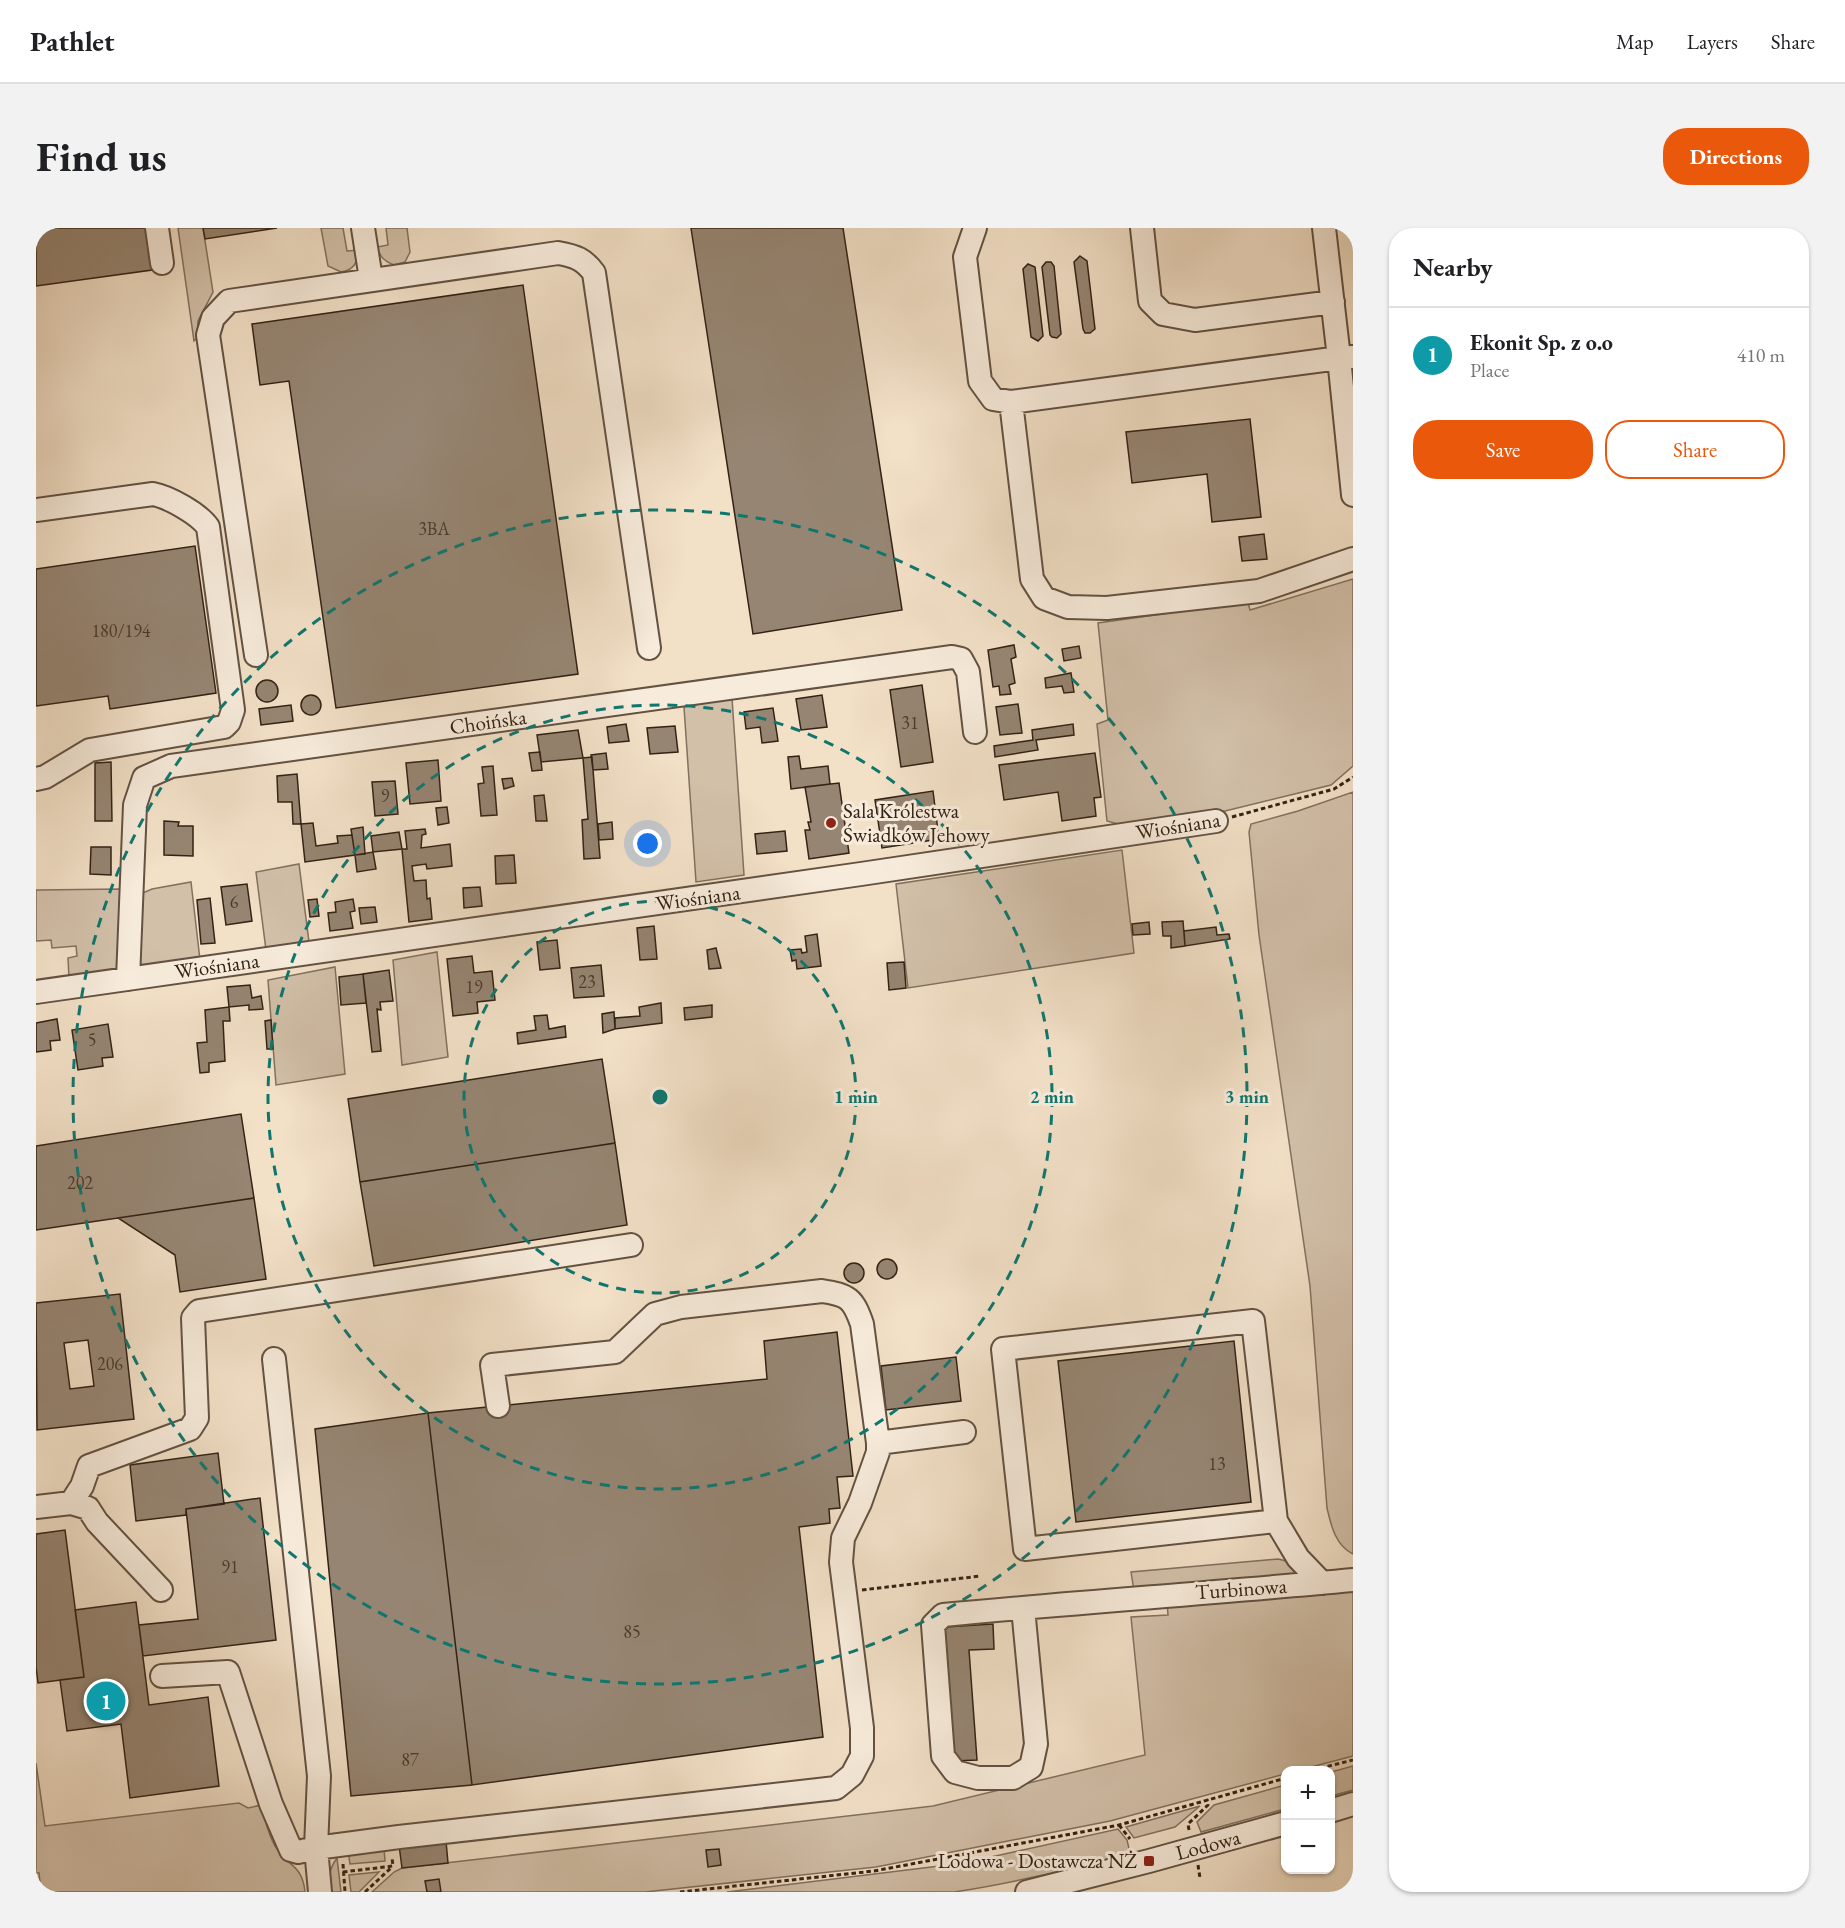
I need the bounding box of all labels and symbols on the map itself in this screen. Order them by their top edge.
house number: 3BA [418,517,450,540]
house number: 180/194 [91,619,151,642]
street label: Choińska [448,703,529,740]
house number: 31 [901,711,919,734]
house number: 9 [381,784,390,807]
place label: Sala Królestwa Świadków Jehowy [843,797,990,848]
street label: Wiośniana [1134,805,1223,846]
marker: Sala Królestwa Świadków Jehowy [824,816,838,830]
your location [633,829,662,858]
street label: Wiośniana [654,878,743,917]
house number: 6 [230,890,239,913]
street label: Wiośniana [173,946,262,985]
house number: 23 [578,970,596,993]
house number: 19 [465,975,483,998]
house number: 5 [88,1028,96,1051]
text: 1 min [834,1085,878,1108]
text: 2 min [1030,1085,1074,1108]
text: 3 min [1225,1085,1269,1108]
centre of rings [650,1087,670,1107]
house number: 202 [67,1171,93,1194]
house number: 206 [97,1352,123,1375]
house number: 13 [1208,1452,1226,1475]
house number: 91 [221,1555,239,1578]
street label: Turbinowa [1194,1572,1288,1605]
house number: 85 [623,1620,641,1643]
pin: 1 [86,1678,126,1724]
house number: 87 [401,1748,419,1771]
street label: Lodowa [1173,1823,1244,1866]
place label: Lodowa - Dostawcza NŻ [938,1847,1137,1874]
marker: Lodowa - Dostawcza NŻ [1142,1854,1156,1868]

